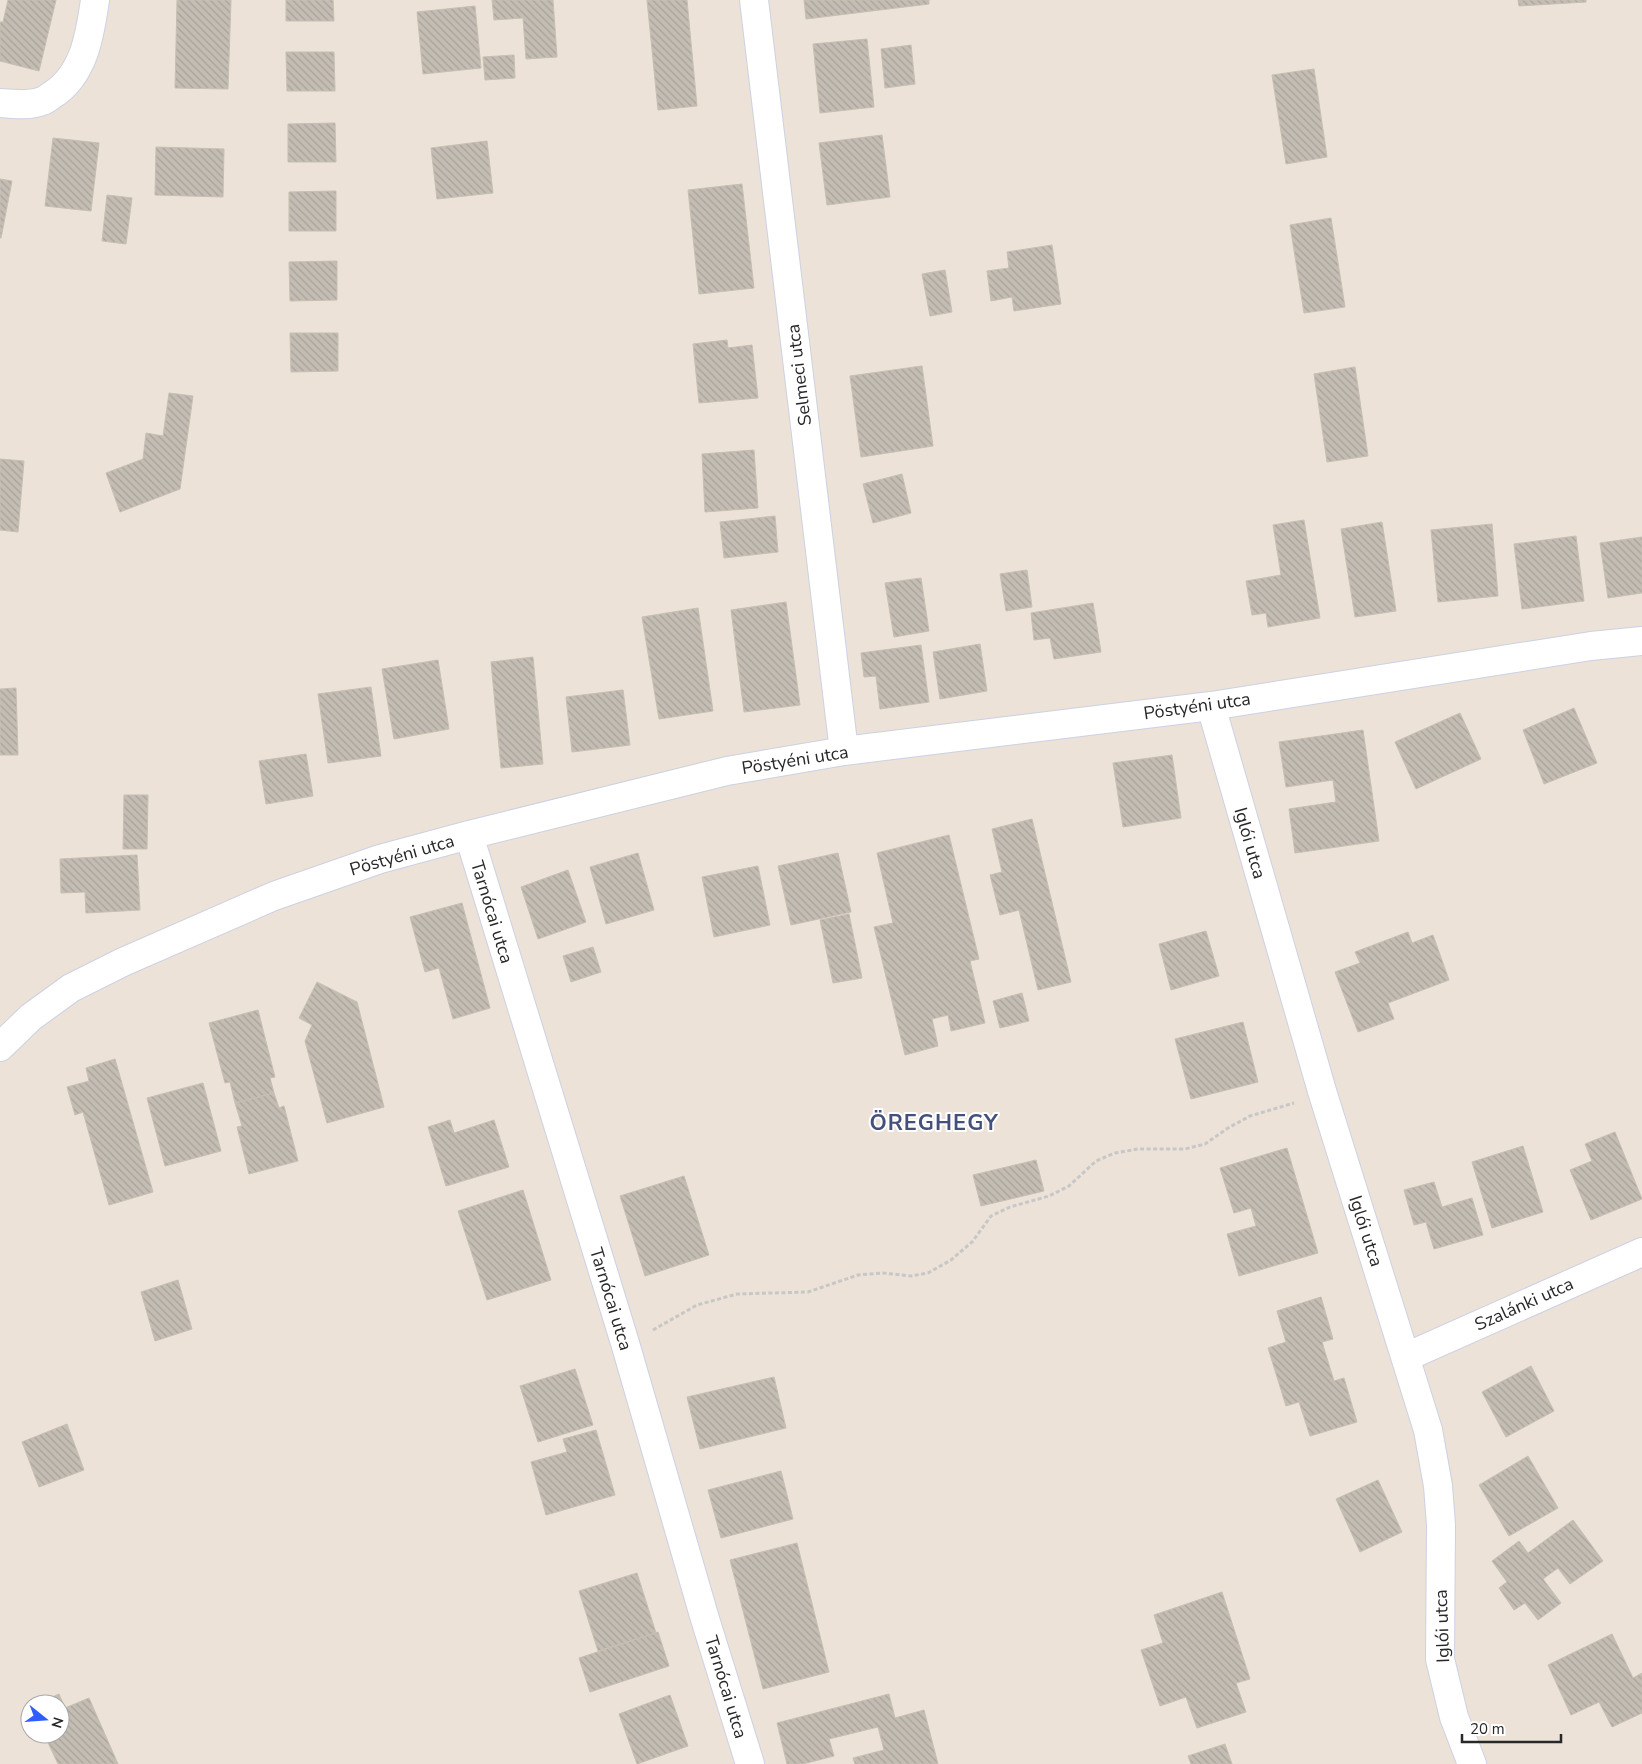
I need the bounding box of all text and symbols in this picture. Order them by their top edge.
street label: Selmeci utca [781,323,817,427]
street label: Pöstyéni utca [1142,687,1252,725]
street label: Pöstyéni utca [740,740,850,780]
street label: Iglói utca [1228,804,1272,882]
street label: Pöstyéni utca [347,829,457,881]
street label: Tarnócai utca [465,858,519,966]
district label: ÖREGHEGY [869,1108,999,1138]
street label: Iglói utca [1343,1192,1389,1270]
street label: Tarnócai utca [584,1245,638,1353]
street label: Szalánki utca [1471,1272,1577,1336]
street label: Iglói utca [1429,1589,1455,1663]
street label: Tarnócai utca [699,1633,753,1741]
north arrow [20,1694,70,1744]
scale bar [1462,1712,1561,1744]
text: N [46,1715,68,1730]
text: 20 m [1470,1719,1505,1739]

